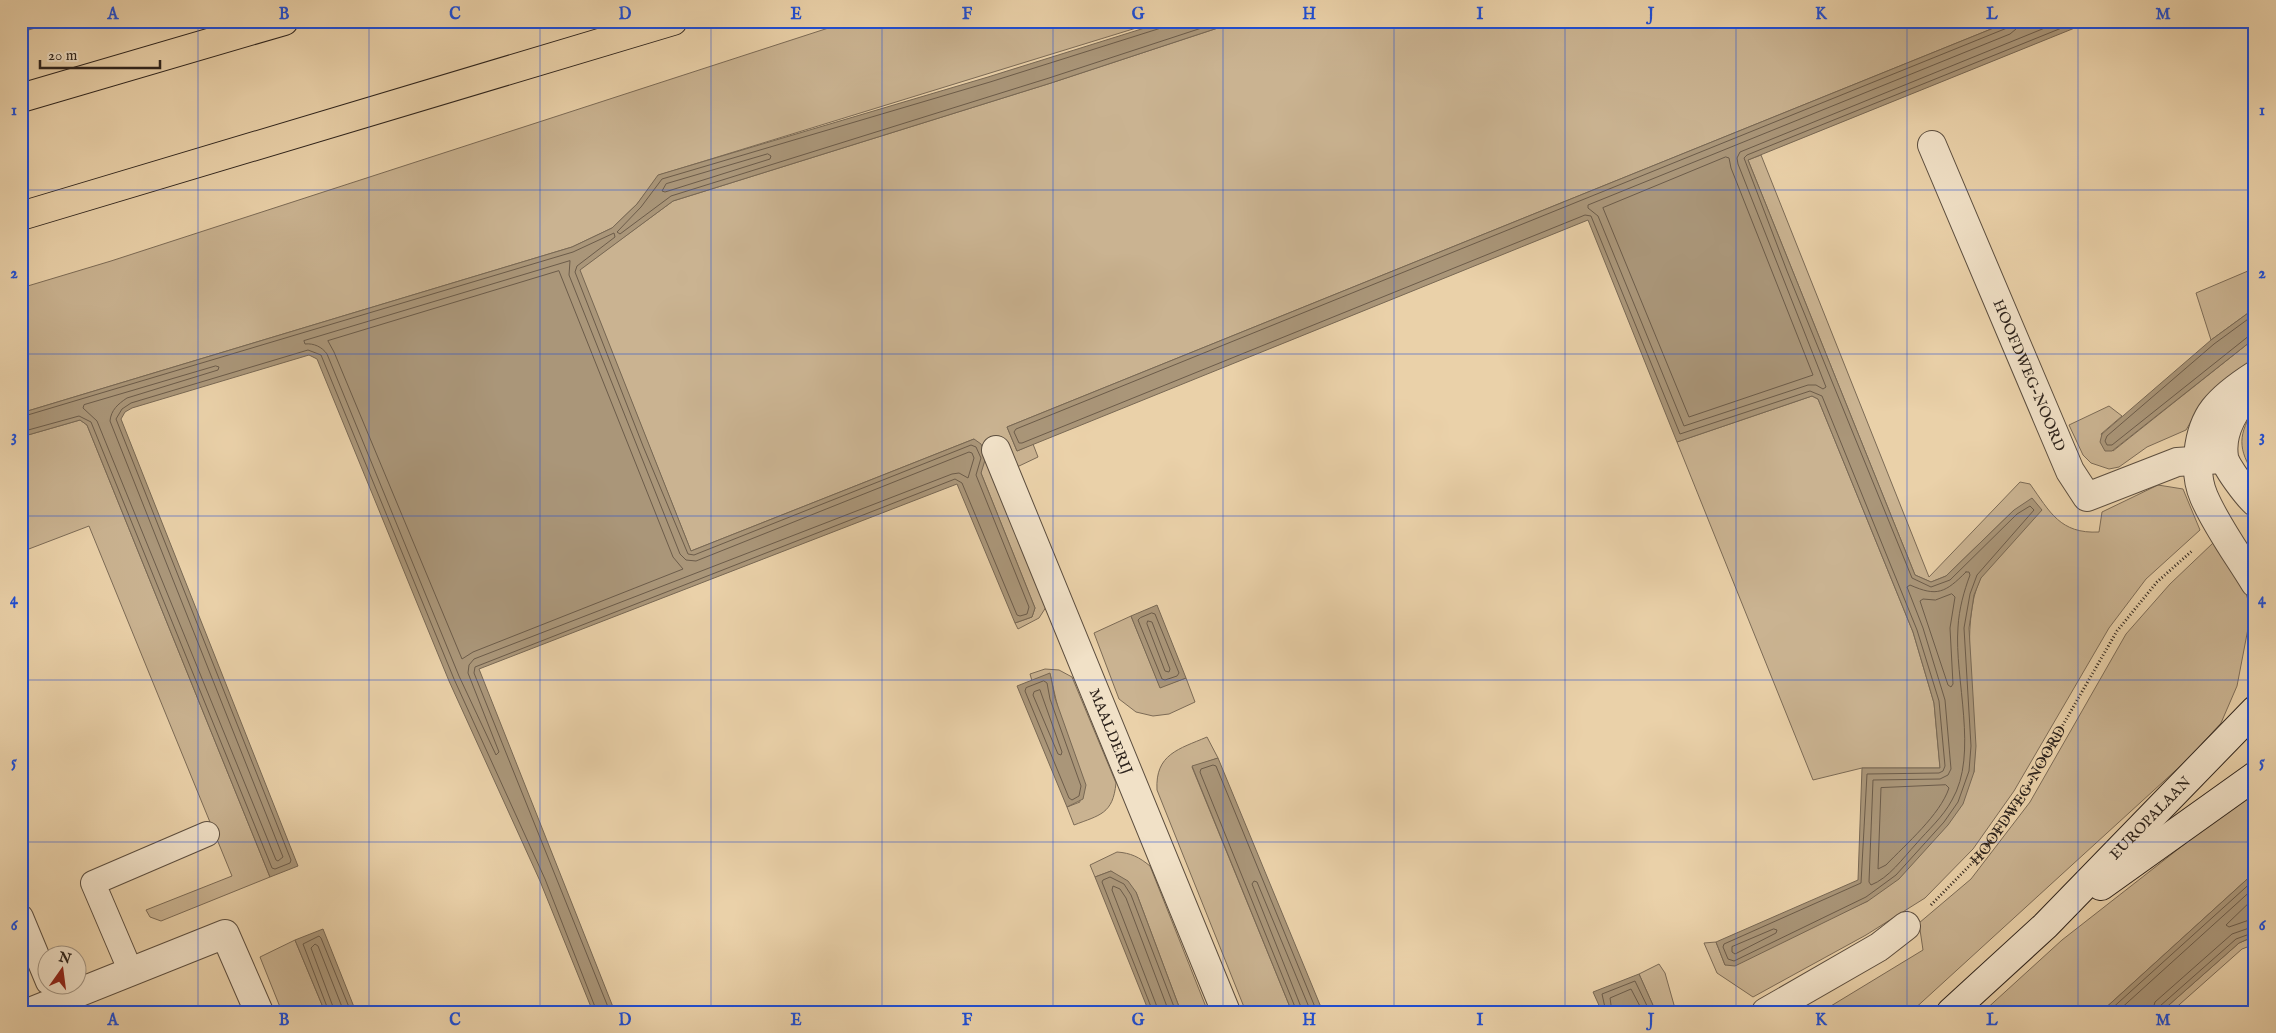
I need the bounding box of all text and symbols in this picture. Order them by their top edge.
text: A [107,5,120,25]
text: B [279,5,290,25]
text: C [449,5,461,25]
text: D [619,5,632,25]
text: E [790,5,802,25]
text: F [962,5,973,25]
text: G [1132,5,1145,25]
text: H [1302,5,1316,25]
text: I [1477,5,1484,25]
text: J [1646,5,1655,25]
text: K [1815,5,1828,25]
text: L [1986,5,1998,25]
text: M [2155,5,2171,25]
scale bar [40,38,160,70]
text: 20 m [48,46,78,65]
text: 1 [11,101,17,121]
text: 1 [2259,101,2265,121]
text: 2 [10,264,18,284]
text: 2 [2258,264,2266,284]
street label: HOOFDWEG-NOORD [1988,297,2070,454]
text: 3 [11,427,17,447]
text: 3 [2259,427,2265,447]
text: 4 [10,590,19,610]
text: 4 [2258,590,2267,610]
street label: MAALDERIJ [1085,686,1137,777]
street label: HOOFDWEG-NOORD [1966,722,2071,870]
text: 5 [11,753,17,773]
text: 5 [2259,753,2265,773]
street label: EUROPALAAN [2106,773,2195,864]
text: 6 [11,916,19,936]
text: 6 [2259,916,2267,936]
north arrow [38,946,88,996]
text: N [56,948,73,969]
text: A [107,1011,120,1031]
text: B [279,1011,290,1031]
text: C [449,1011,461,1031]
text: D [619,1011,632,1031]
text: E [790,1011,802,1031]
text: F [962,1011,973,1031]
text: G [1132,1011,1145,1031]
text: H [1302,1011,1316,1031]
text: I [1477,1011,1484,1031]
text: J [1646,1011,1655,1031]
text: K [1815,1011,1828,1031]
text: L [1986,1011,1998,1031]
text: M [2155,1011,2171,1031]

